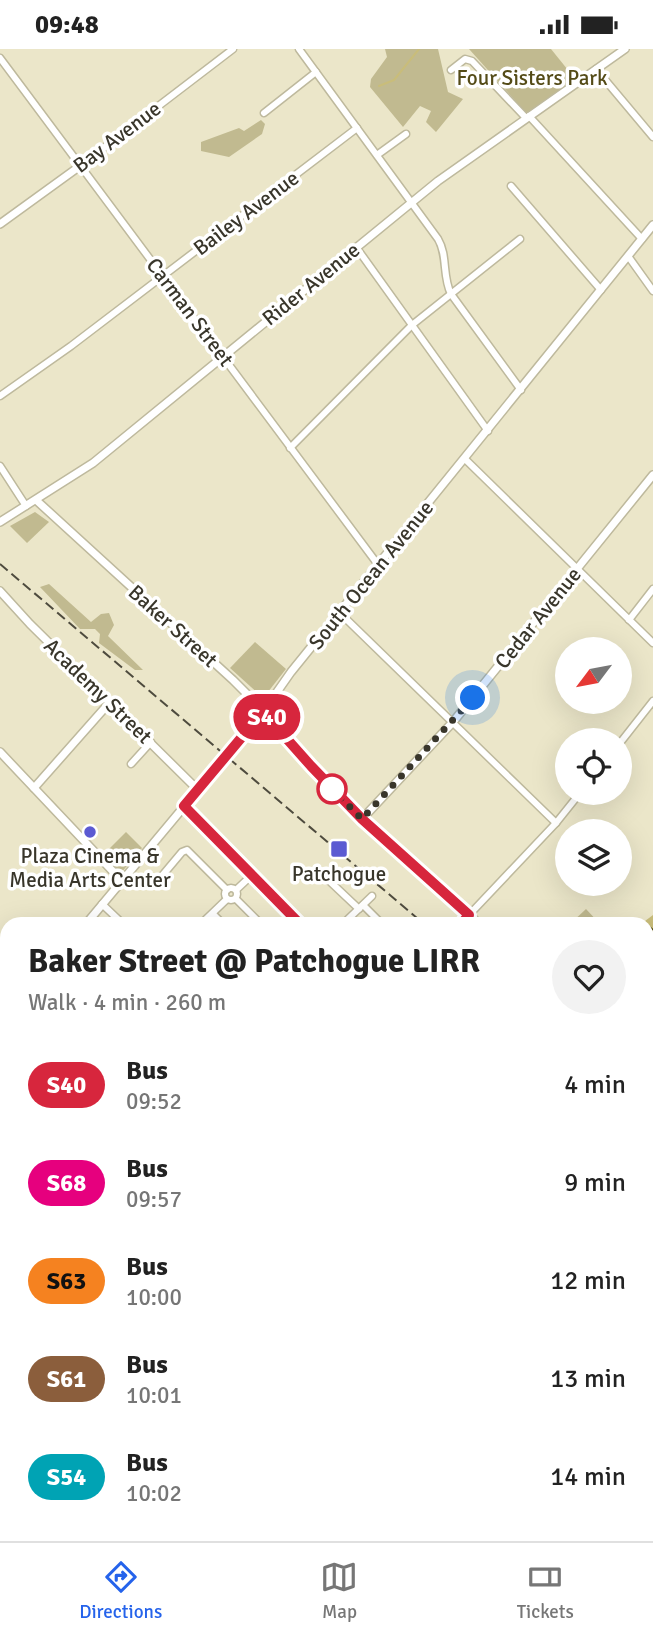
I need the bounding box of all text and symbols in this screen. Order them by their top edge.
text: 09:48 [35,9,99,41]
park label: Four Sisters Park [456,65,608,91]
street label: Bay Avenue [68,96,166,178]
street label: Bailey Avenue [188,165,304,261]
street label: Rider Avenue [257,237,365,331]
street label: Carman Street [141,253,239,371]
street label: South Ocean Avenue [303,495,439,655]
street label: Cedar Avenue [489,562,587,674]
street label: Baker Street [123,579,223,673]
street label: Academy Street [38,633,158,749]
north arrow [555,637,632,714]
map controls [555,637,632,896]
your location [455,680,490,715]
line badge: S40 [227,694,307,740]
text: S40 [247,702,287,732]
button: locate [555,728,632,805]
unlabelled marker [317,774,347,804]
button: layers [555,819,632,896]
marker: Plaza Cinema & Media Arts Center [82,824,98,840]
marker: Patchogue [329,839,349,859]
place label: Plaza Cinema & Media Arts Center [9,843,171,893]
place label: Patchogue [292,861,386,887]
button: heart [552,940,626,1014]
text: Baker Street @ Patchogue LIRR [28,941,480,982]
text: Walk · 4 min · 260 m [28,988,226,1017]
text: Bus [126,1055,168,1087]
text: 4 min [564,1069,626,1101]
text: S40 [47,1070,86,1100]
text: 09:52 [126,1087,182,1116]
text: Bus [126,1153,168,1185]
text: 9 min [564,1167,626,1199]
text: S68 [47,1168,86,1198]
text: 09:57 [126,1185,182,1214]
text: Bus [126,1251,168,1283]
text: 12 min [550,1265,626,1297]
text: S63 [47,1266,86,1296]
text: 10:00 [126,1283,182,1312]
text: Bus [126,1349,168,1381]
text: 13 min [550,1363,626,1395]
text: S61 [47,1364,86,1394]
text: 10:01 [126,1381,182,1410]
text: Bus [126,1447,168,1479]
text: 14 min [550,1461,626,1493]
text: S54 [47,1462,86,1492]
text: 10:02 [126,1479,182,1508]
tab: Directions [79,1558,162,1624]
tab: Map [320,1558,358,1624]
tab: Tickets [517,1558,574,1624]

